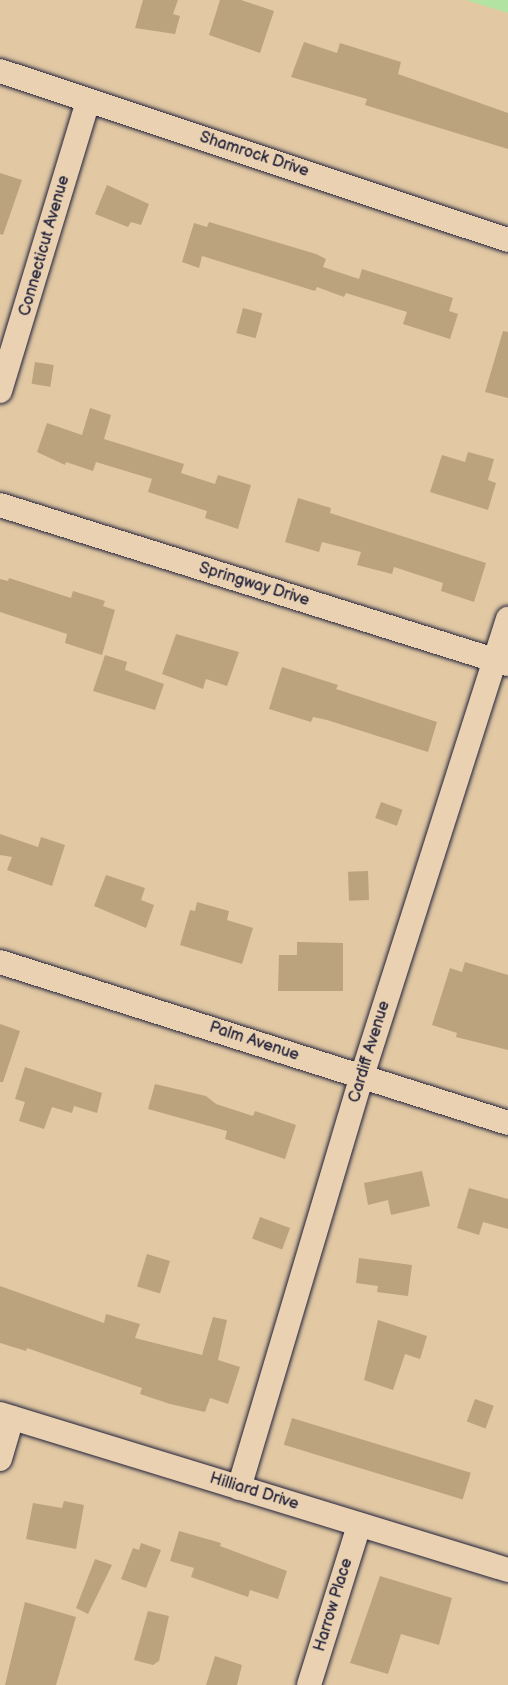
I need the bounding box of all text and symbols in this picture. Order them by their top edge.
street label: Shamrock Drive [197,128,311,182]
street label: Connecticut Avenue [16,173,74,319]
street label: Springway Drive [196,559,312,611]
street label: Cardiff Avenue [345,999,395,1105]
street label: Palm Avenue [207,1018,301,1066]
street label: Hilliard Drive [207,1469,301,1515]
street label: Harrow Place [311,1556,357,1654]

